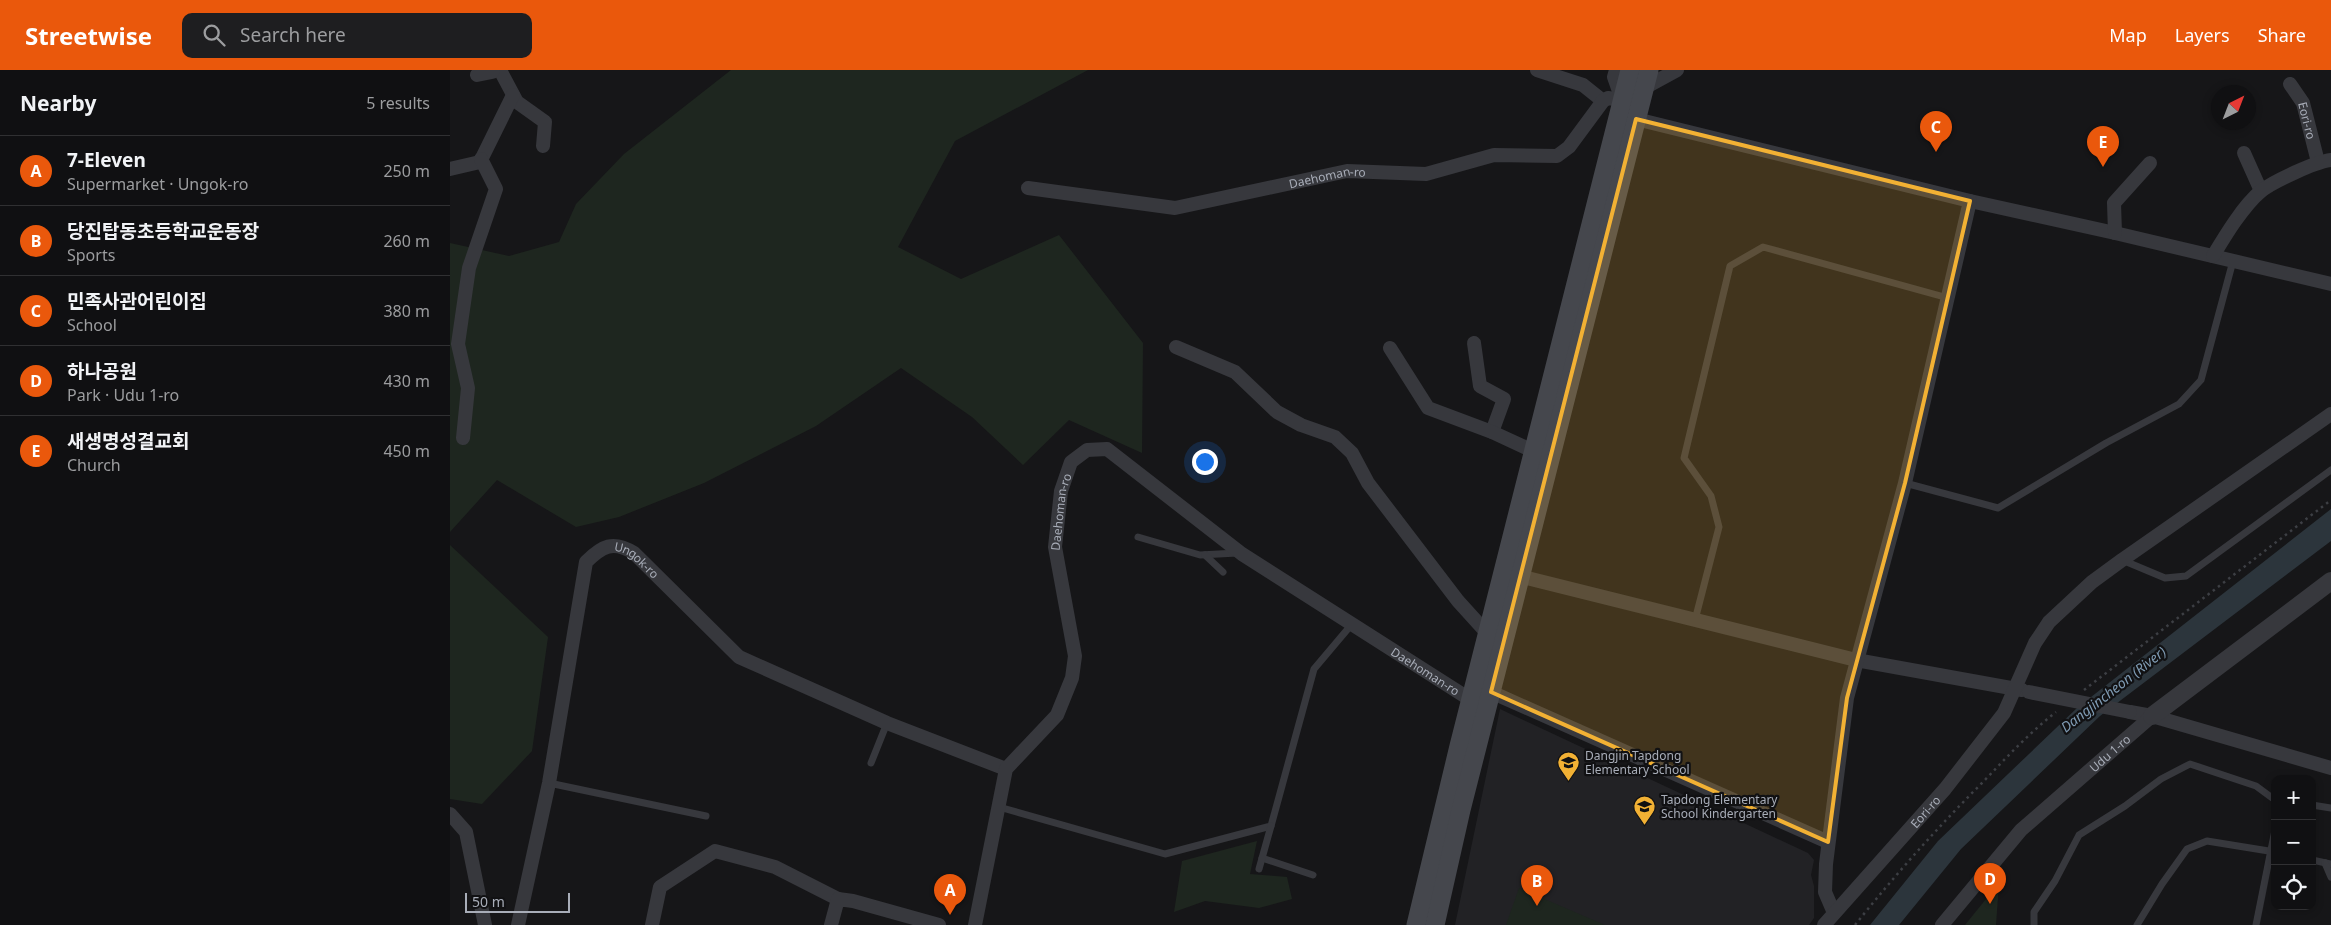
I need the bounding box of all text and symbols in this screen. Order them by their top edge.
search box [182,13,532,58]
text: Streetwise [25,19,152,52]
icon: search [200,21,228,49]
text: Search here [240,22,346,48]
text: Map [2109,23,2147,47]
text: Layers [2175,23,2230,47]
text: Share [2258,23,2306,47]
north arrow [2211,85,2256,130]
text: Nearby [20,89,96,117]
text: 5 results [366,92,430,114]
street label: Eori-ro [2295,100,2320,141]
pin: C [1920,111,1952,152]
pin: E [2087,126,2119,167]
text: 7-Eleven [67,147,146,173]
text: A [30,160,42,182]
text: 250 m [383,160,430,182]
street label: Daehoman-ro [1287,162,1366,192]
text: Supermarket · Ungok-ro [67,173,248,195]
text: 당진탑동초등학교운동장 [67,218,259,244]
text: B [31,230,41,252]
text: 260 m [383,230,430,252]
text: Sports [67,244,115,266]
text: 민족사관어린이집 [67,288,207,314]
text: C [31,300,41,322]
text: 380 m [383,300,430,322]
text: School [67,314,117,336]
text: 하나공원 [67,358,137,384]
text: D [30,370,42,392]
text: 430 m [383,370,430,392]
text: Park · Udu 1-ro [67,384,179,406]
text: 새생명성결교회 [67,428,189,454]
text: E [32,440,40,462]
text: 450 m [383,440,430,462]
your location [1192,449,1218,475]
text: Church [67,454,121,476]
street label: Daehoman-ro [1046,471,1075,551]
street label: Ungok-ro [613,537,663,582]
water label: Dangjincheon (River) [2056,642,2170,736]
street label: Daehoman-ro [1388,643,1463,699]
street label: Udu 1-ro [2085,730,2134,776]
place label: Dangjin Tapdong Elementary School [1585,747,1690,778]
school or university icon: Dangjin Tapdong Elementary School [1557,750,1581,781]
map controls [2271,775,2316,910]
button: + [2271,775,2316,820]
place label: Tapdong Elementary School Kindergarten [1661,791,1778,822]
street label: Eori-ro [1906,792,1944,831]
school or university icon: Tapdong Elementary School Kindergarten [1633,794,1657,825]
button: − [2271,820,2316,865]
pin: D [1974,863,2006,904]
pin: B [1521,865,1553,906]
button: locate [2271,865,2316,910]
pin: A [934,874,966,915]
scale bar [465,890,570,913]
text: 50 m [472,892,505,911]

